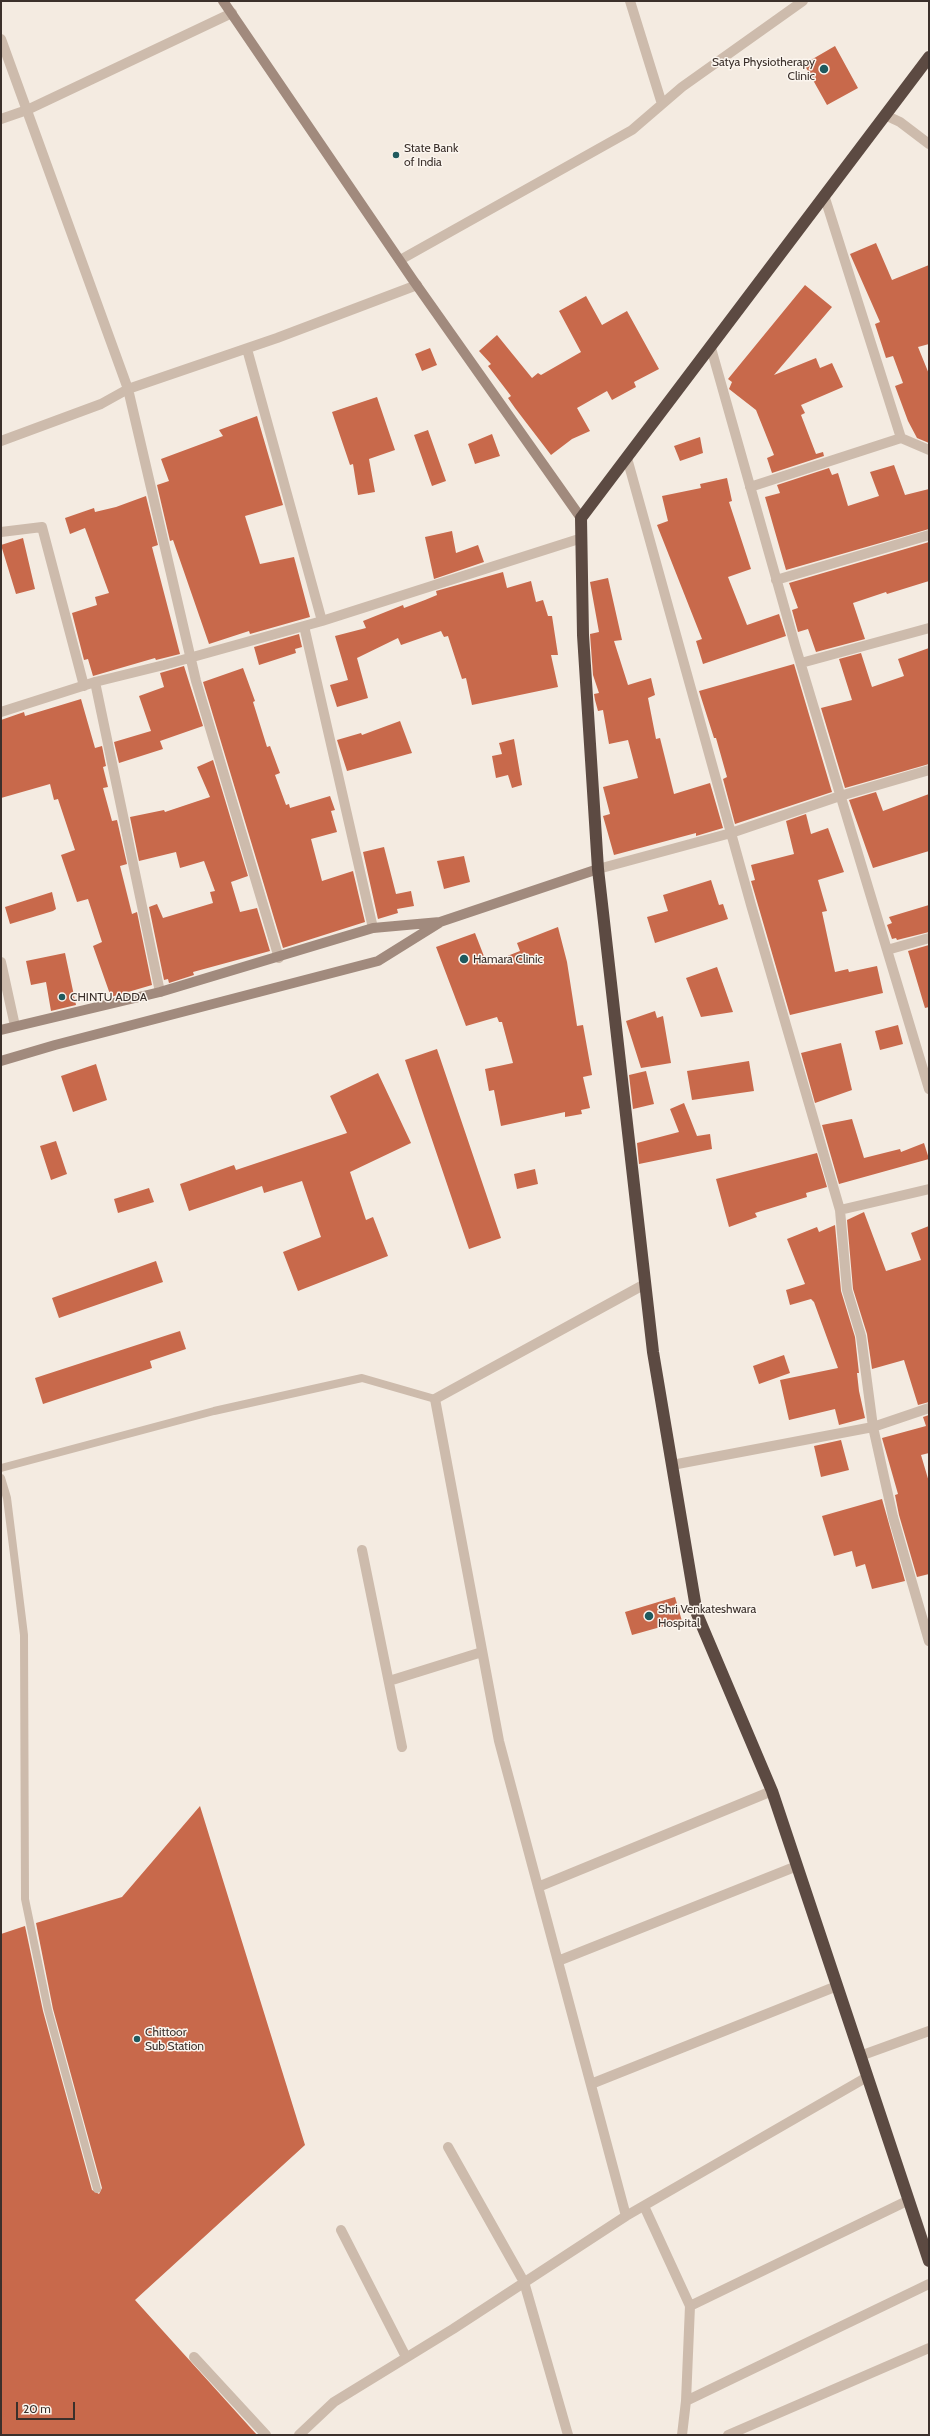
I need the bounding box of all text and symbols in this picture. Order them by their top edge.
place label: Satya Physiotherapy Clinic [712,55,815,83]
marker: Satya Physiotherapy Clinic [818,63,830,75]
place label: State Bank of India [404,141,458,169]
marker: State Bank of India [391,150,401,160]
place label: Hamara Clinic [473,952,543,966]
marker: Hamara Clinic [458,953,470,965]
place label: CHINTU ADDA [70,990,147,1004]
marker: CHINTU ADDA [57,992,67,1002]
place label: Shri Venkateshwara Hospital [658,1602,756,1630]
marker: Shri Venkateshwara Hospital [643,1610,655,1622]
place label: Chittoor Sub Station [145,2025,204,2053]
marker: Chittoor Sub Station [132,2034,142,2044]
scale bar [18,2394,77,2420]
text: 20 m [23,2401,51,2416]

